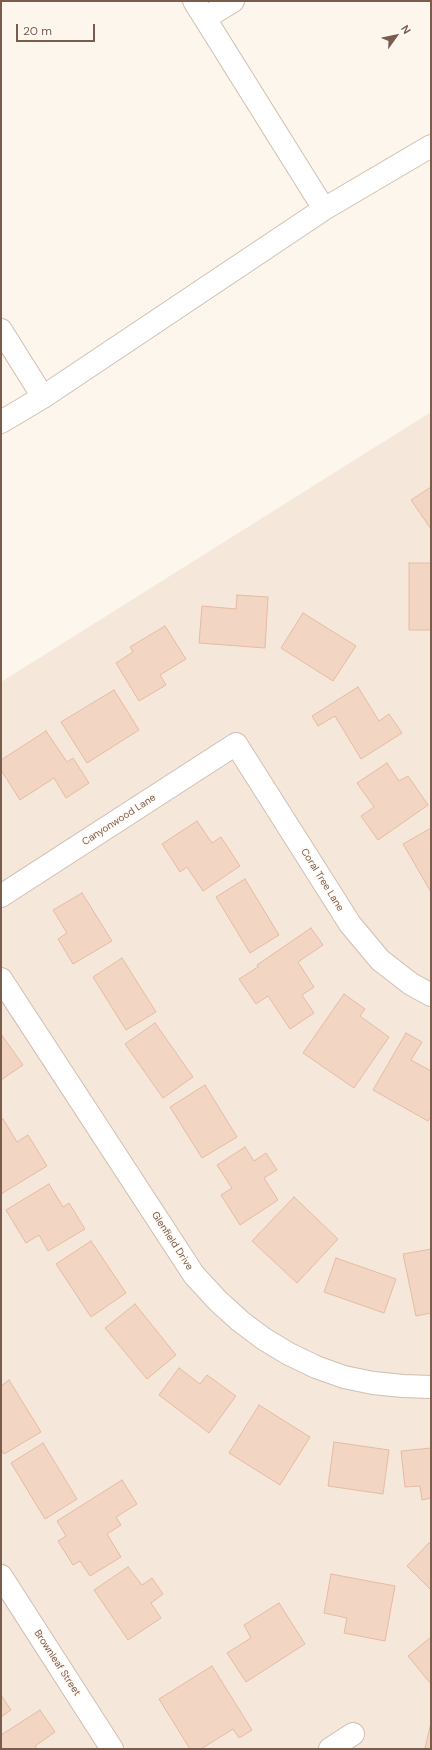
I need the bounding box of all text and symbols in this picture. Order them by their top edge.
scale bar [18,16,97,42]
north arrow [376,16,416,56]
text: N [398,22,414,37]
text: 20 m [23,23,52,39]
street label: Canyonwood Lane [80,792,158,848]
street label: Coral Tree Lane [298,846,346,914]
street label: Glenfield Drive [149,1209,195,1273]
street label: Brownleaf Street [31,1628,83,1698]

